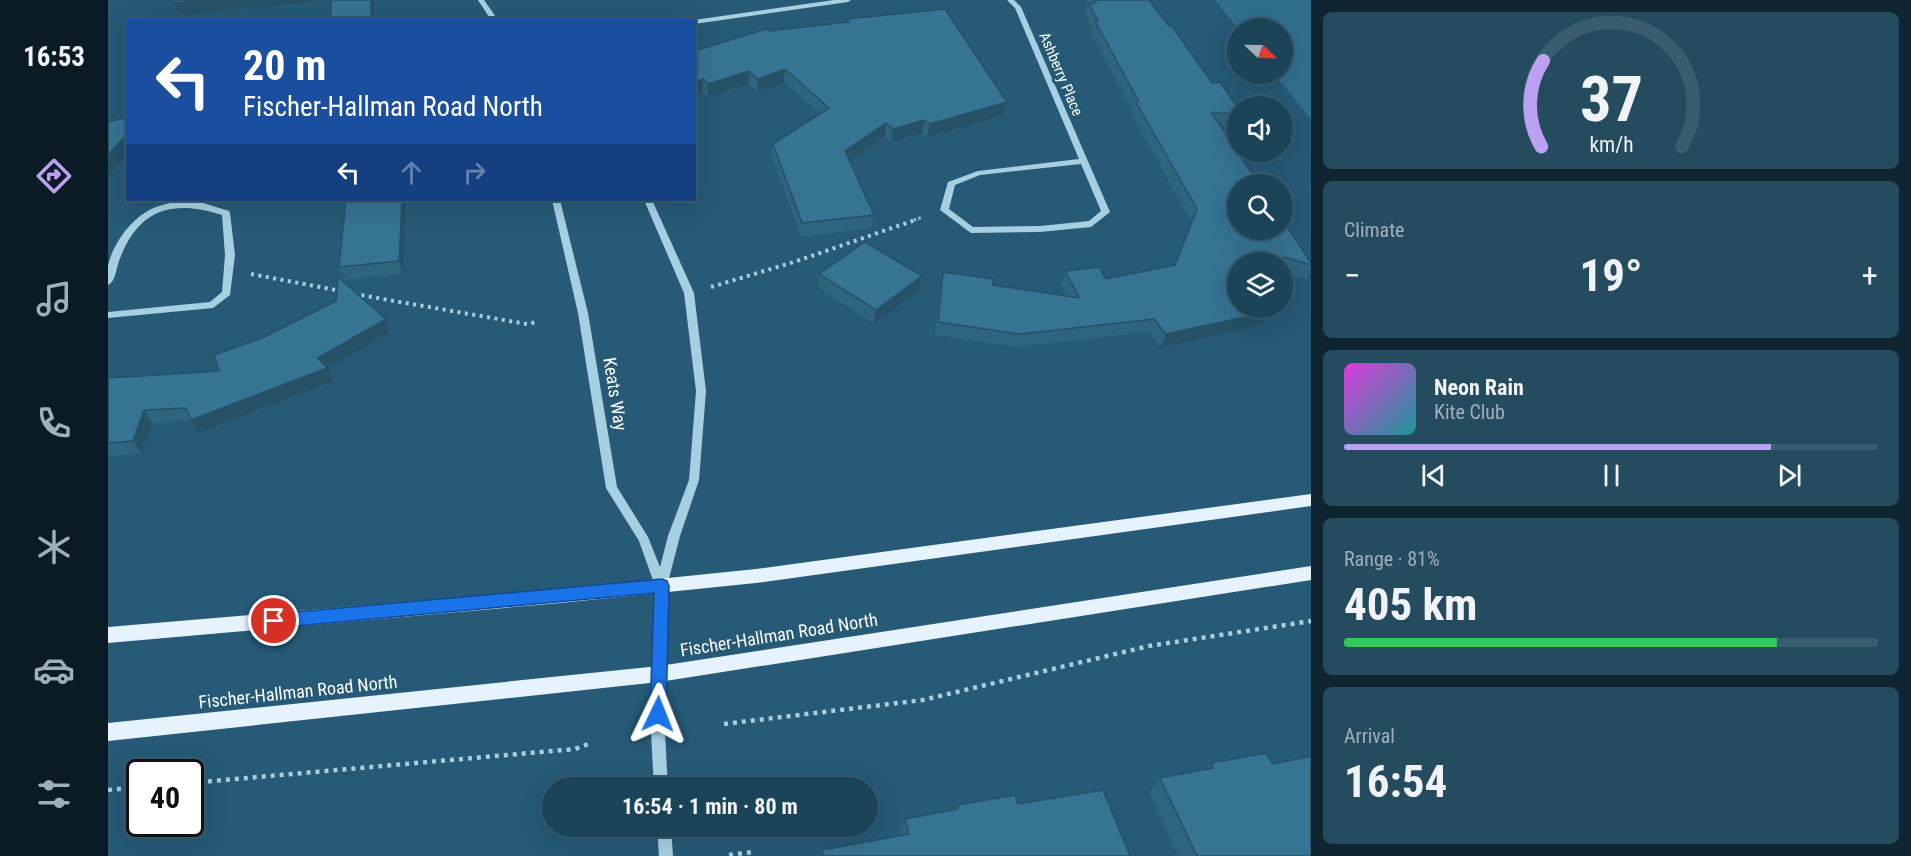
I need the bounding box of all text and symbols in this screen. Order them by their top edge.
north arrow [1227,18,1293,84]
map controls [1227,18,1293,318]
street label: Ashberry Place [1035,30,1087,118]
text: 16:53 [23,41,85,73]
text: 20 m [243,41,326,90]
icon: left [144,42,222,120]
text: 37 [1579,64,1643,137]
text: Fischer-Hallman Road North [243,91,543,123]
button: sound [1227,96,1293,162]
text: km/h [1589,133,1633,158]
icon: directions [33,155,75,197]
icon: left [332,156,365,189]
icon: ahead [395,156,428,189]
icon: right [458,156,491,189]
button: search [1227,174,1293,240]
text: Climate [1344,218,1404,242]
text: 19° [1580,249,1643,302]
button: layers [1227,252,1293,318]
text: − [1344,256,1361,295]
text: + [1862,256,1878,295]
icon: music [33,278,75,320]
street label: Keats Way [599,356,632,432]
text: Neon Rain [1434,375,1524,400]
text: Kite Club [1434,400,1505,424]
icon: phone [33,402,75,444]
icon: previous [1417,459,1450,492]
icon: pause [1595,459,1628,492]
icon: next [1773,459,1806,492]
icon: climate [33,526,75,568]
text: Range · 81% [1344,547,1440,571]
text: 405 km [1344,578,1477,631]
pin [248,595,299,646]
icon: arrive [257,604,290,637]
street label: Fischer-Hallman Road North [679,609,879,661]
icon: car [33,649,75,691]
street label: Fischer-Hallman Road North [197,671,398,712]
position arrow [626,682,690,746]
text: Arrival [1344,724,1395,748]
text: 16:54 [1344,755,1447,808]
speed limit sign: 40 [126,759,204,837]
icon: filters [33,773,75,815]
text: 16:54 · 1 min · 80 m [622,794,798,819]

